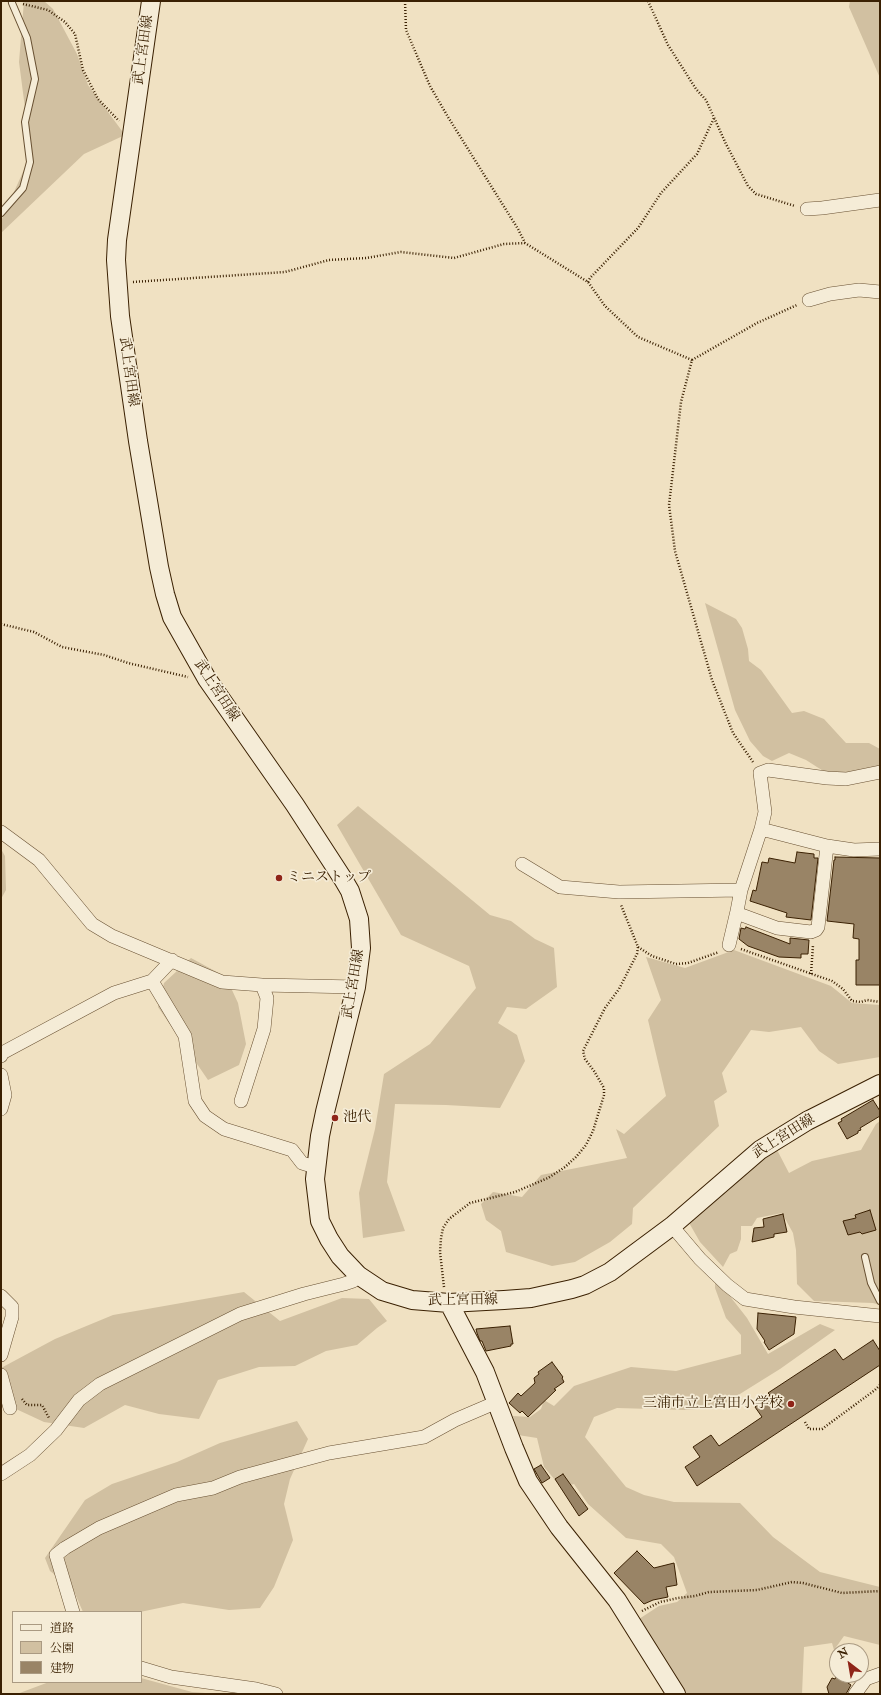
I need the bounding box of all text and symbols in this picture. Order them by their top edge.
street label: 武上宮田線 [131,14,157,86]
street label: 武上宮田線 [115,336,141,408]
street label: 武上宮田線 [190,657,242,725]
place label: ミニストップ [287,870,371,886]
marker: ミニストップ [274,873,284,883]
street label: 武上宮田線 [340,948,368,1020]
place label: 池代 [343,1110,371,1126]
street label: 武上宮田線 [750,1111,818,1163]
marker: 池代 [330,1113,340,1123]
street label: 武上宮田線 [428,1292,498,1310]
place label: 三浦市立上宮田小学校 [643,1396,783,1412]
marker: 三浦市立上宮田小学校 [786,1399,796,1409]
legend [12,1611,142,1683]
text: 道路 [50,1621,74,1636]
text: 公園 [50,1641,74,1656]
north arrow [829,1643,869,1683]
text: N [835,1645,851,1661]
text: 建物 [50,1661,74,1676]

